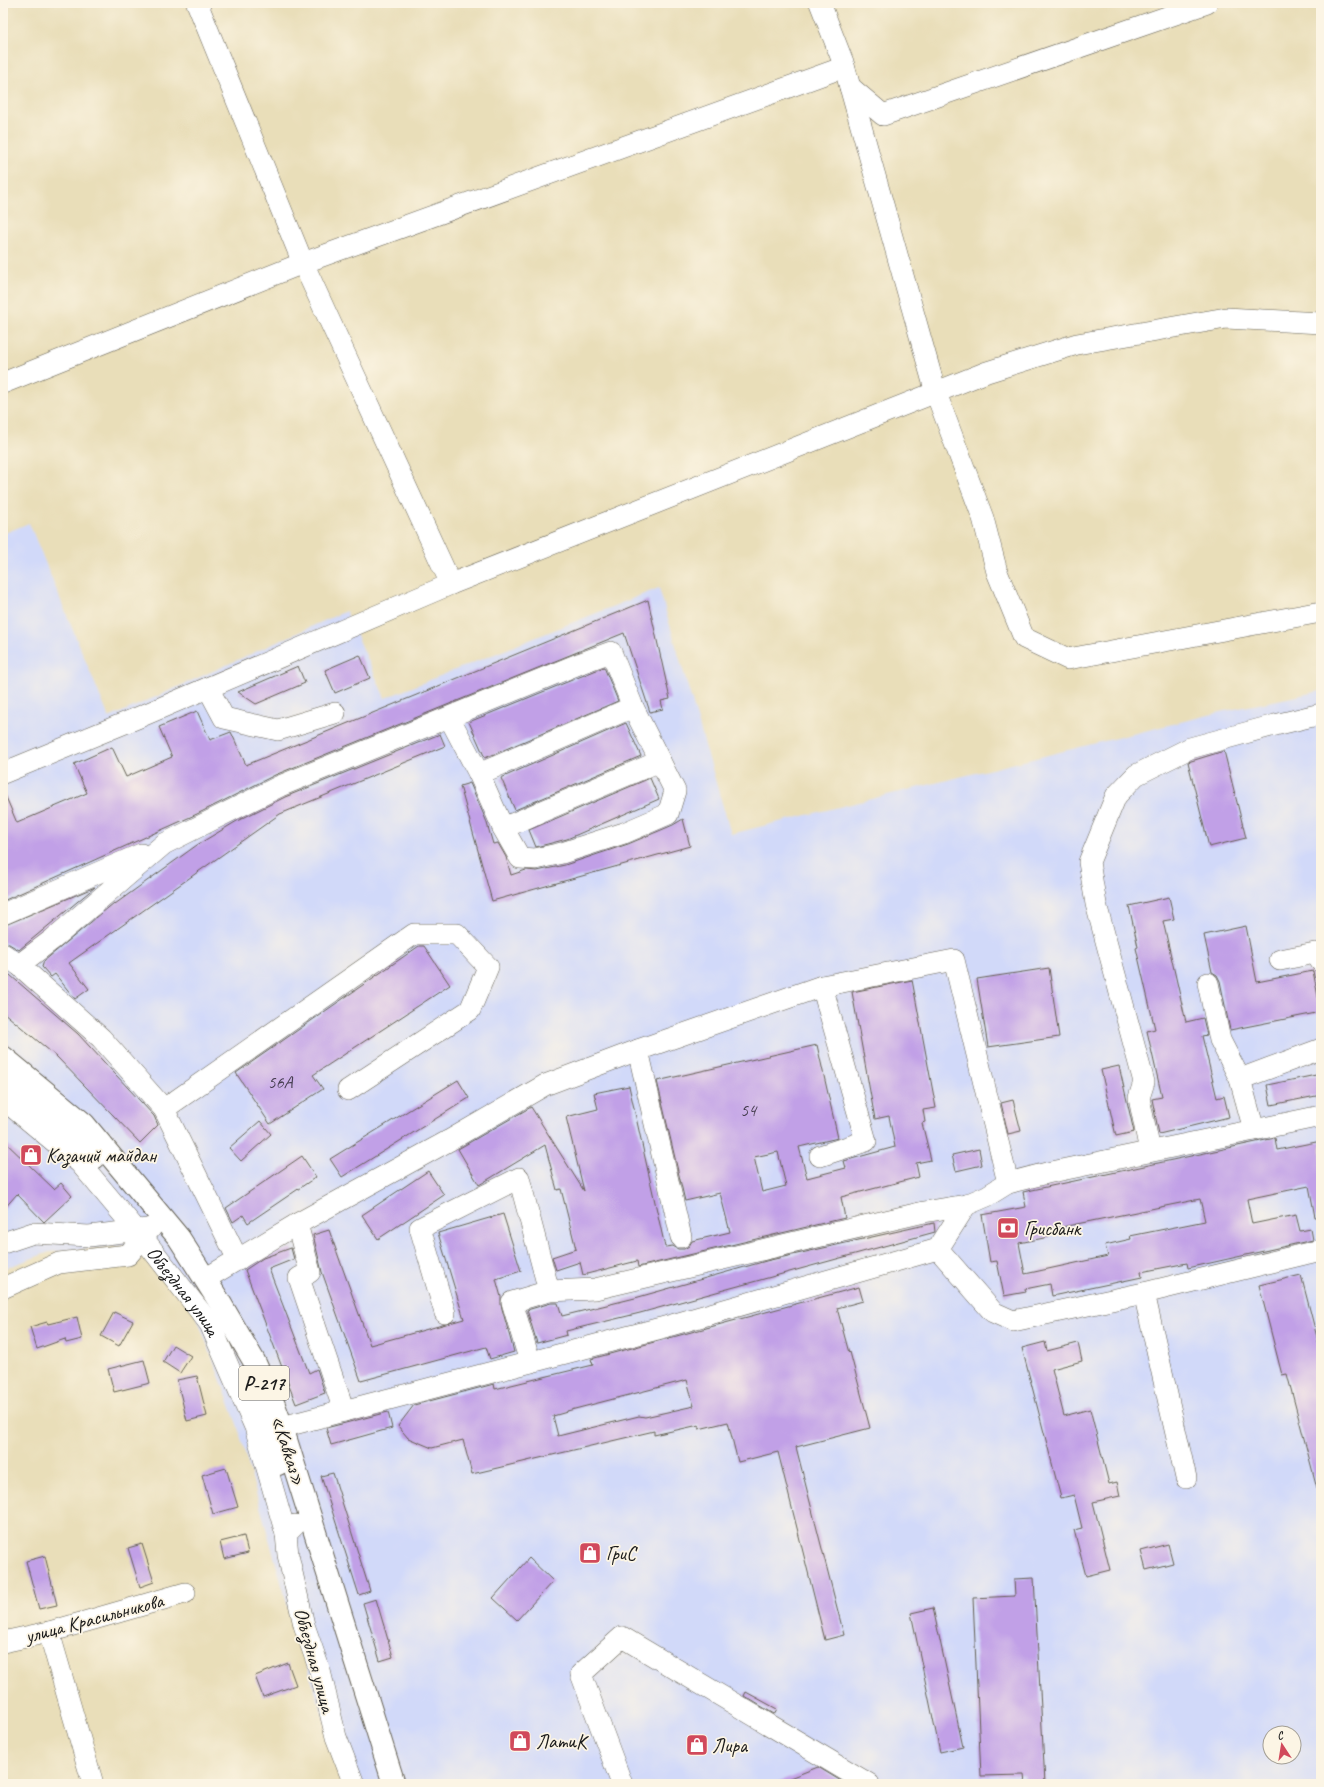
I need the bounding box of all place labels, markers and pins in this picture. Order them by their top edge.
shop icon: Казачий майдан [18,1142,44,1168]
place label: Казачий майдан [46,1143,158,1169]
bank icon: Грисбанк [995,1215,1021,1241]
place label: Грисбанк [1024,1216,1082,1241]
shop icon: ГриС [577,1540,603,1566]
place label: ГриС [606,1541,638,1566]
shop icon: ЛатиК [507,1728,533,1754]
place label: ЛатиК [536,1729,589,1754]
shop icon: Лира [684,1732,710,1758]
place label: Лира [712,1733,749,1758]

